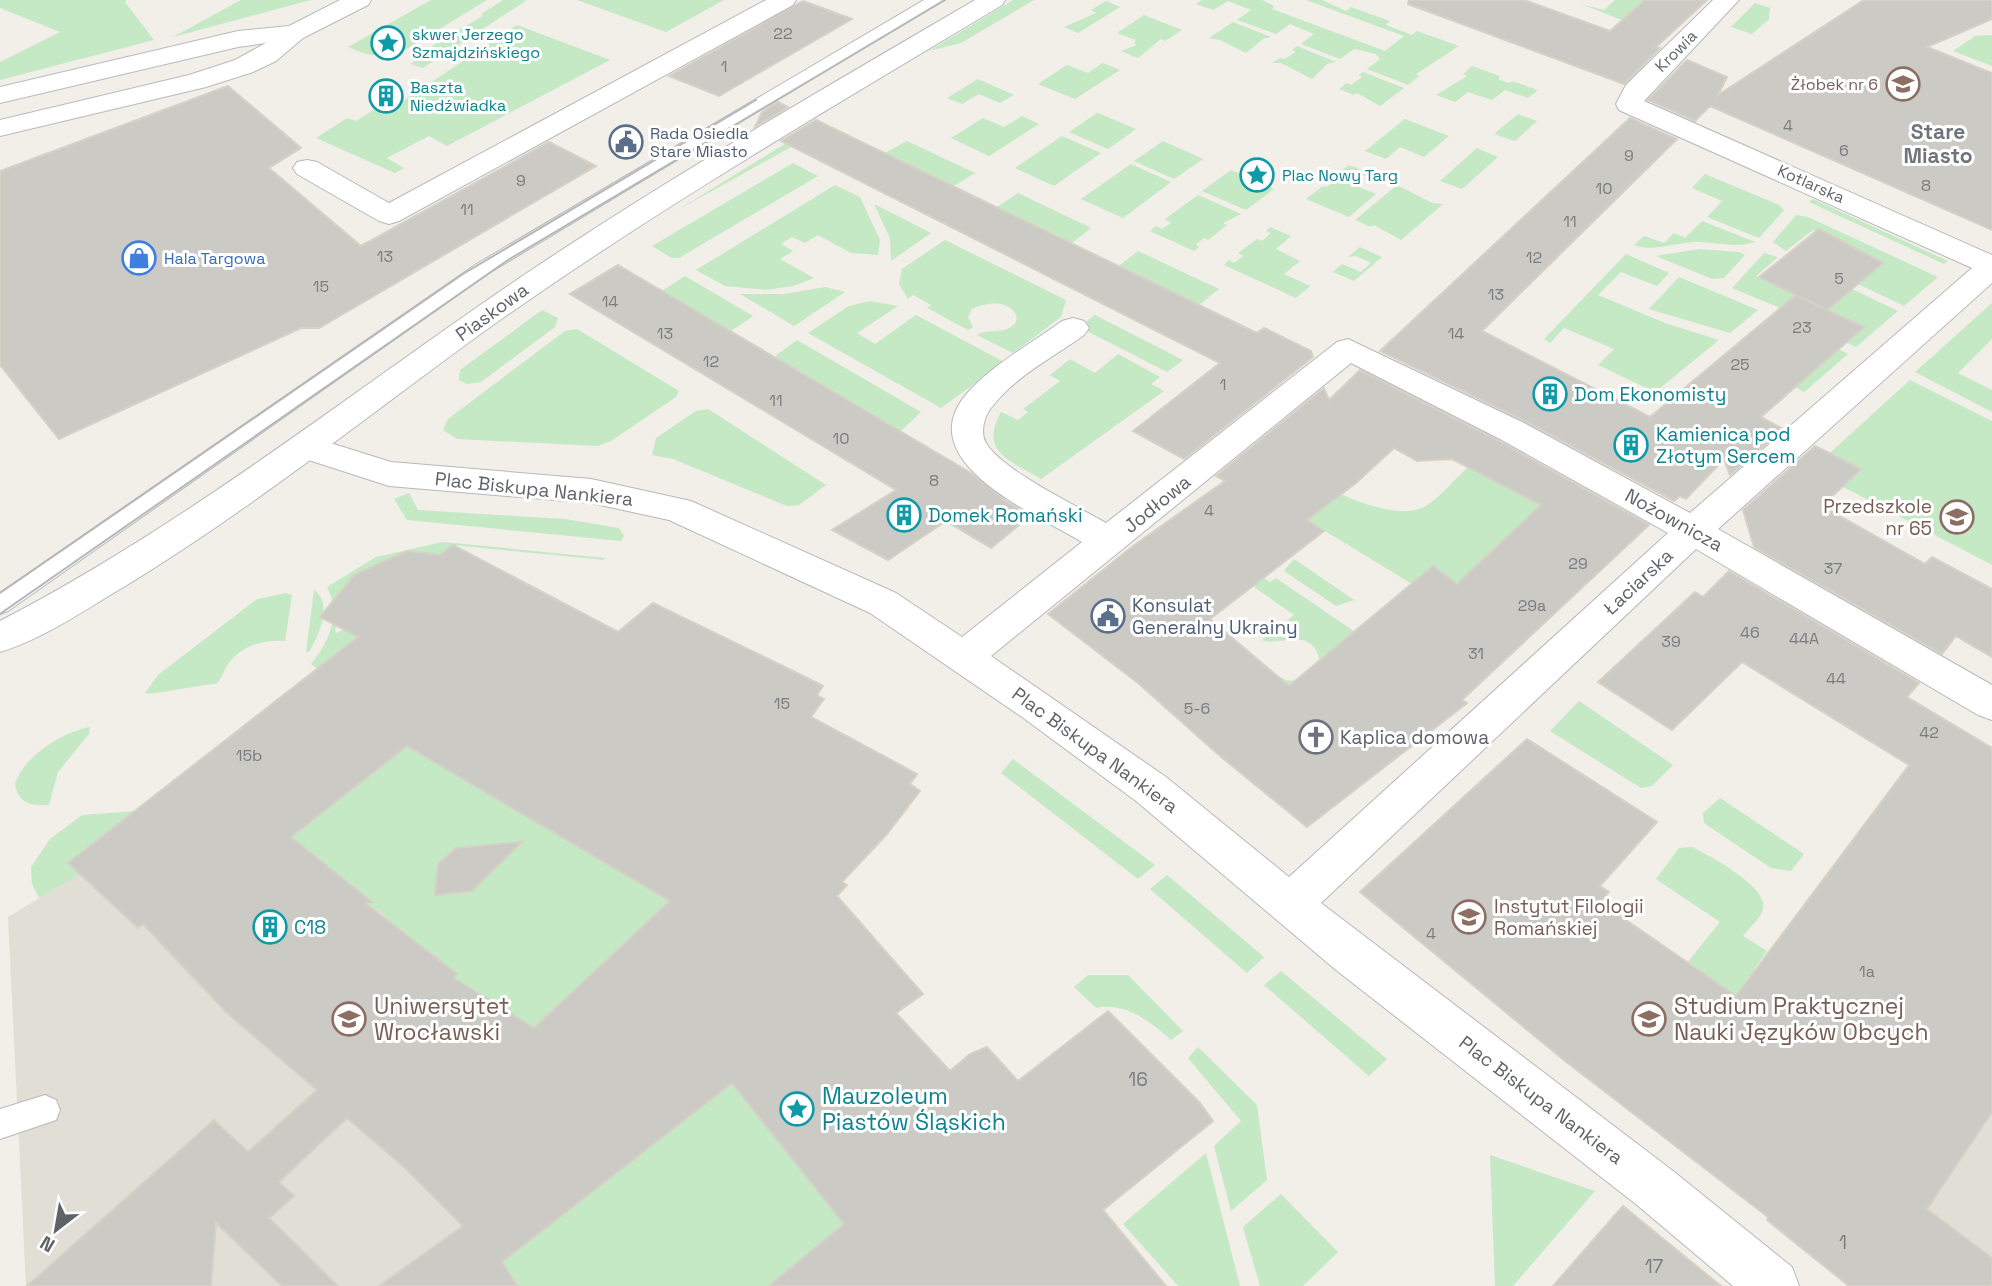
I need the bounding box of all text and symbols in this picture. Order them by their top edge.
house number: 22 [773,23,793,44]
place icon: skwer Jerzego Szmajdzińskiego [369,24,407,62]
place label: skwer Jerzego Szmajdzińskiego [412,24,540,63]
street label: Krowia [1650,25,1702,77]
house number: 1 [721,56,727,77]
school or university icon: Żłobek nr 6 [1884,65,1922,103]
place label: Żłobek nr 6 [1791,74,1878,95]
building icon: Baszta Niedźwiadka [367,77,405,115]
place label: Baszta Niedźwiadka [410,77,506,116]
house number: 4 [1783,115,1793,136]
district label: Stare Miasto [1903,118,1973,169]
public building icon: Rada Osiedla Stare Miasto [607,123,645,161]
place label: Rada Osiedla Stare Miasto [650,123,749,162]
house number: 6 [1839,140,1849,161]
house number: 9 [1624,145,1634,166]
place icon: Plac Nowy Targ [1238,156,1276,194]
street label: Kotlarska [1774,160,1848,208]
place label: Plac Nowy Targ [1282,165,1398,186]
house number: 9 [516,170,526,191]
house number: 8 [1921,175,1931,196]
house number: 10 [1596,178,1612,199]
house number: 11 [460,199,474,220]
house number: 11 [1563,211,1577,232]
shop icon: Hala Targowa [120,239,158,277]
house number: 13 [377,246,393,267]
house number: 12 [1526,247,1542,268]
place label: Hala Targowa [164,248,265,269]
house number: 5 [1834,268,1844,289]
house number: 15 [313,276,329,297]
street label: Piaskowa [451,277,533,347]
house number: 13 [1488,284,1504,305]
house number: 14 [602,291,618,312]
house number: 23 [1792,317,1812,338]
house number: 13 [657,323,673,344]
house number: 14 [1448,323,1464,344]
house number: 12 [703,351,719,372]
house number: 25 [1730,354,1750,375]
house number: 1 [1220,374,1226,395]
building icon: Dom Ekonomisty [1531,375,1569,413]
place label: Dom Ekonomisty [1574,382,1726,407]
house number: 11 [769,390,783,411]
place label: Kamienica pod Złotym Sercem [1656,422,1796,469]
building icon: Kamienica pod Złotym Sercem [1612,426,1650,464]
house number: 10 [833,428,849,449]
street label: Plac Biskupa Nankiera [434,466,634,512]
street label: Jodłowa [1118,469,1196,539]
house number: 8 [929,470,939,491]
street label: Nożownicza [1621,483,1728,557]
place label: Przedszkole nr 65 [1823,494,1932,541]
building icon: Domek Romański [885,496,923,534]
school or university icon: Przedszkole nr 65 [1938,498,1976,536]
house number: 4 [1204,500,1214,521]
place label: Domek Romański [928,503,1083,528]
street label: Łaciarska [1598,543,1678,621]
house number: 29 [1568,553,1588,574]
house number: 37 [1824,558,1842,579]
place label: Konsulat Generalny Ukrainy [1132,593,1298,640]
house number: 29a [1518,595,1546,616]
public building icon: Konsulat Generalny Ukrainy [1089,597,1127,635]
house number: 46 [1740,622,1760,643]
house number: 44A [1789,628,1819,649]
house number: 39 [1661,631,1681,652]
house number: 31 [1468,643,1484,664]
house number: 44 [1826,668,1846,689]
street label: Plac Biskupa Nankiera [1007,681,1183,819]
house number: 15 [774,693,790,714]
house number: 5-6 [1184,698,1210,719]
church icon: Kaplica domowa [1297,718,1335,756]
house number: 42 [1919,722,1939,743]
place label: Kaplica domowa [1340,725,1489,750]
house number: 15b [236,745,262,766]
place label: Instytut Filologii Romańskiej [1494,894,1644,941]
school or university icon: Instytut Filologii Romańskiej [1450,898,1488,936]
building icon: C18 [251,908,289,946]
place label: C18 [294,915,326,940]
house number: 4 [1426,923,1436,944]
house number: 1a [1859,961,1875,982]
place label: Uniwersytet Wrocławski [374,991,509,1047]
place label: Studium Praktycznej Nauki Języków Obcych [1674,991,1929,1047]
school or university icon: Uniwersytet Wrocławski [330,1000,368,1038]
school or university icon: Studium Praktycznej Nauki Języków Obcych [1630,1000,1668,1038]
street label: Plac Biskupa Nankiera [1454,1030,1628,1170]
house number: 16 [1128,1067,1148,1092]
place label: Mauzoleum Piastów Śląskich [822,1081,1006,1137]
place icon: Mauzoleum Piastów Śląskich [778,1090,816,1128]
north arrow [21,1195,91,1265]
text: N [36,1230,59,1258]
house number: 1 [1839,1230,1847,1255]
house number: 17 [1645,1254,1664,1279]

